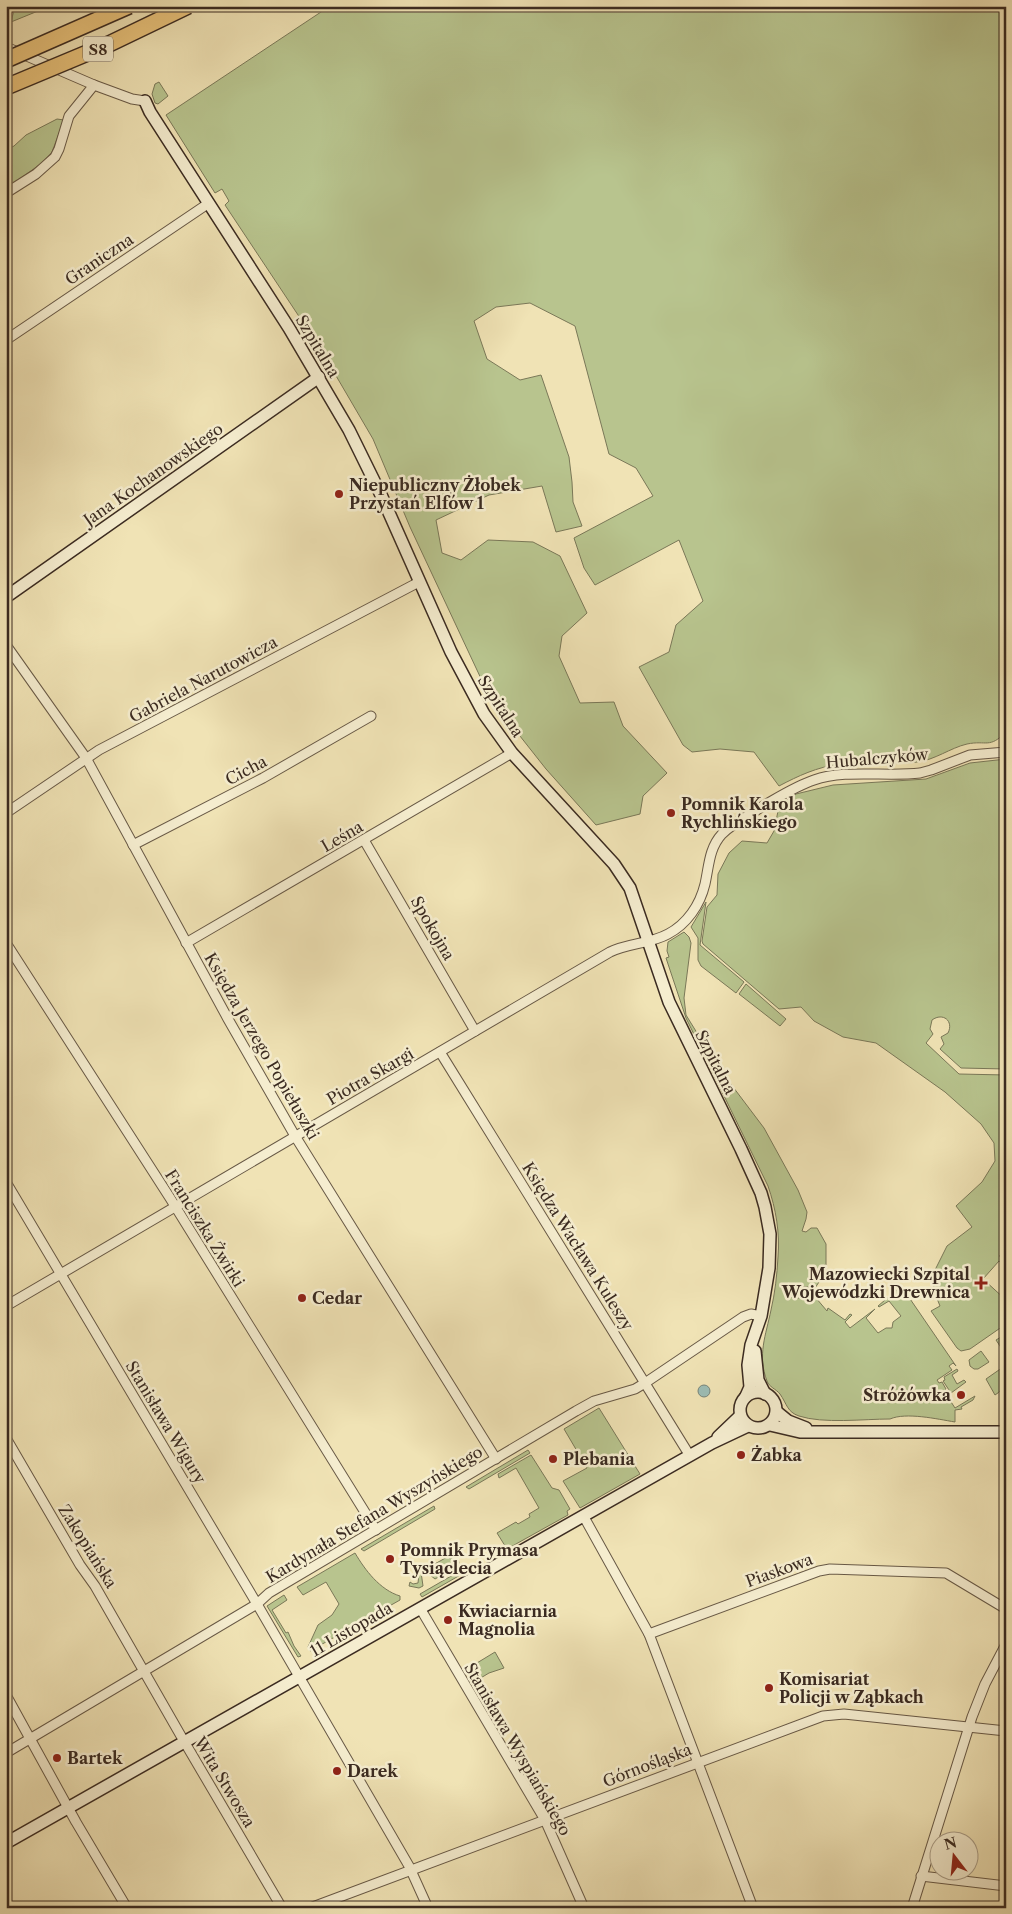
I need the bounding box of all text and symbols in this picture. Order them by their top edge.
road number: S8 [83,36,113,62]
street label: Graniczna [61,229,137,289]
street label: Szpitalna [291,311,345,382]
street label: Jana Kochanowskiego [77,418,227,531]
place label: Niepubliczny Żłobek Przystań Elfów 1 [349,475,521,513]
marker: Niepubliczny Żłobek Przystań Elfów 1 [333,488,345,500]
street label: Gabriela Narutowicza [126,631,281,727]
street label: Szpitalna [474,671,529,741]
street label: Hubalczyków [825,743,930,772]
street label: Cicha [222,751,271,789]
place label: Pomnik Karola Rychlińskiego [681,794,804,832]
marker: Pomnik Karola Rychlińskiego [665,807,677,819]
street label: Leśna [318,816,367,856]
street label: Spokojna [407,892,460,964]
street label: Księdza Jerzego Popiełuszki [200,949,324,1143]
street label: Szpitalna [691,1026,741,1098]
street label: Piotra Skargi [323,1043,417,1109]
street label: Księdza Wacława Kuleszy [518,1158,639,1335]
street label: Franciszka Żwirki [161,1166,249,1290]
place label: Mazowiecki Szpital Wojewódzki Drewnica [781,1264,971,1302]
marker: Mazowiecki Szpital Wojewódzki Drewnica [974,1276,988,1290]
place label: Cedar [312,1288,362,1308]
marker: Cedar [296,1292,308,1304]
street label: Stanisława Wigury [122,1357,211,1488]
place label: Stróżówka [863,1385,952,1405]
marker: Stróżówka [955,1389,967,1401]
street label: Kardynała Stefana Wyszyńskiego [262,1441,486,1587]
place label: Żabka [751,1445,803,1465]
place label: Plebania [563,1449,636,1469]
marker: Żabka [735,1449,747,1461]
marker: Plebania [547,1453,559,1465]
street label: Zakopiańska [54,1500,122,1592]
place label: Pomnik Prymasa Tysiąclecia [400,1540,539,1578]
street label: Piaskowa [743,1548,816,1591]
marker: Pomnik Prymasa Tysiąclecia [384,1553,396,1565]
street label: 11 Listopada [306,1597,396,1661]
place label: Kwiaciarnia Magnolia [458,1601,558,1639]
marker: Kwiaciarnia Magnolia [442,1614,454,1626]
street label: Stanisława Wyspiańskiego [460,1659,576,1839]
place label: Komisariat Policji w Ząbkach [779,1669,924,1707]
marker: Komisariat Policji w Ząbkach [763,1682,775,1694]
street label: Wita Stwosza [190,1732,260,1831]
street label: Górnośląska [600,1739,695,1791]
place label: Bartek [67,1748,123,1768]
marker: Bartek [51,1752,63,1764]
place label: Darek [347,1761,398,1781]
marker: Darek [331,1765,343,1777]
north arrow [930,1832,980,1882]
text: N [942,1833,959,1854]

